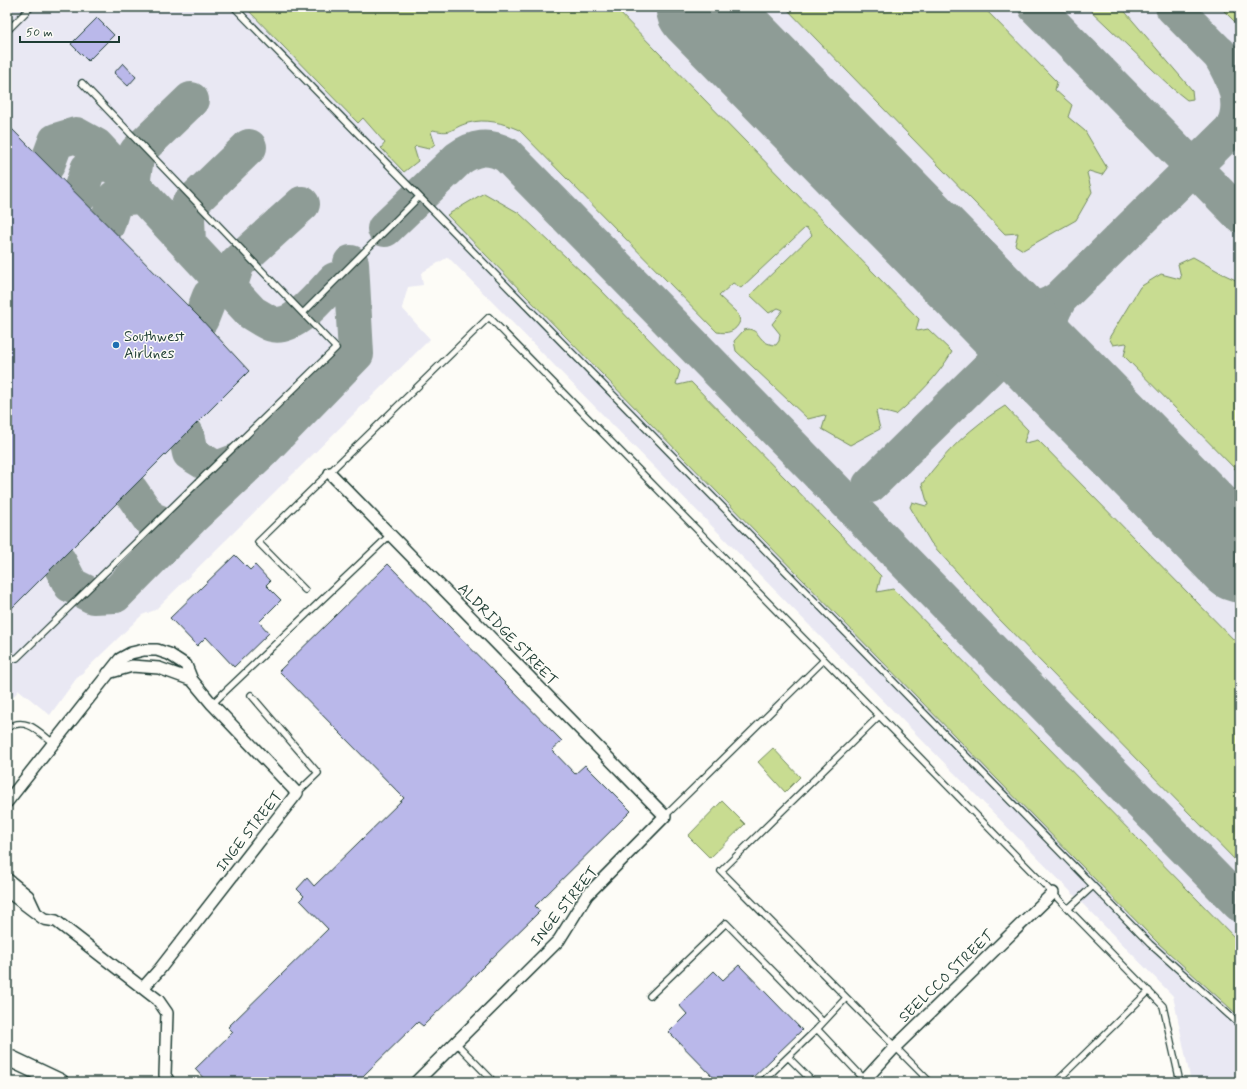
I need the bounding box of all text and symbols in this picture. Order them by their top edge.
scale bar [20,18,119,44]
text: 50 m [26,25,53,41]
place label: Southwest Airlines [124,327,185,364]
marker: Southwest Airlines [111,340,121,350]
street label: ALDRIDGE STREET [453,579,562,690]
street label: INGE STREET [212,787,288,876]
street label: INGE STREET [526,862,603,951]
street label: SEELCCO STREET [895,926,999,1027]

